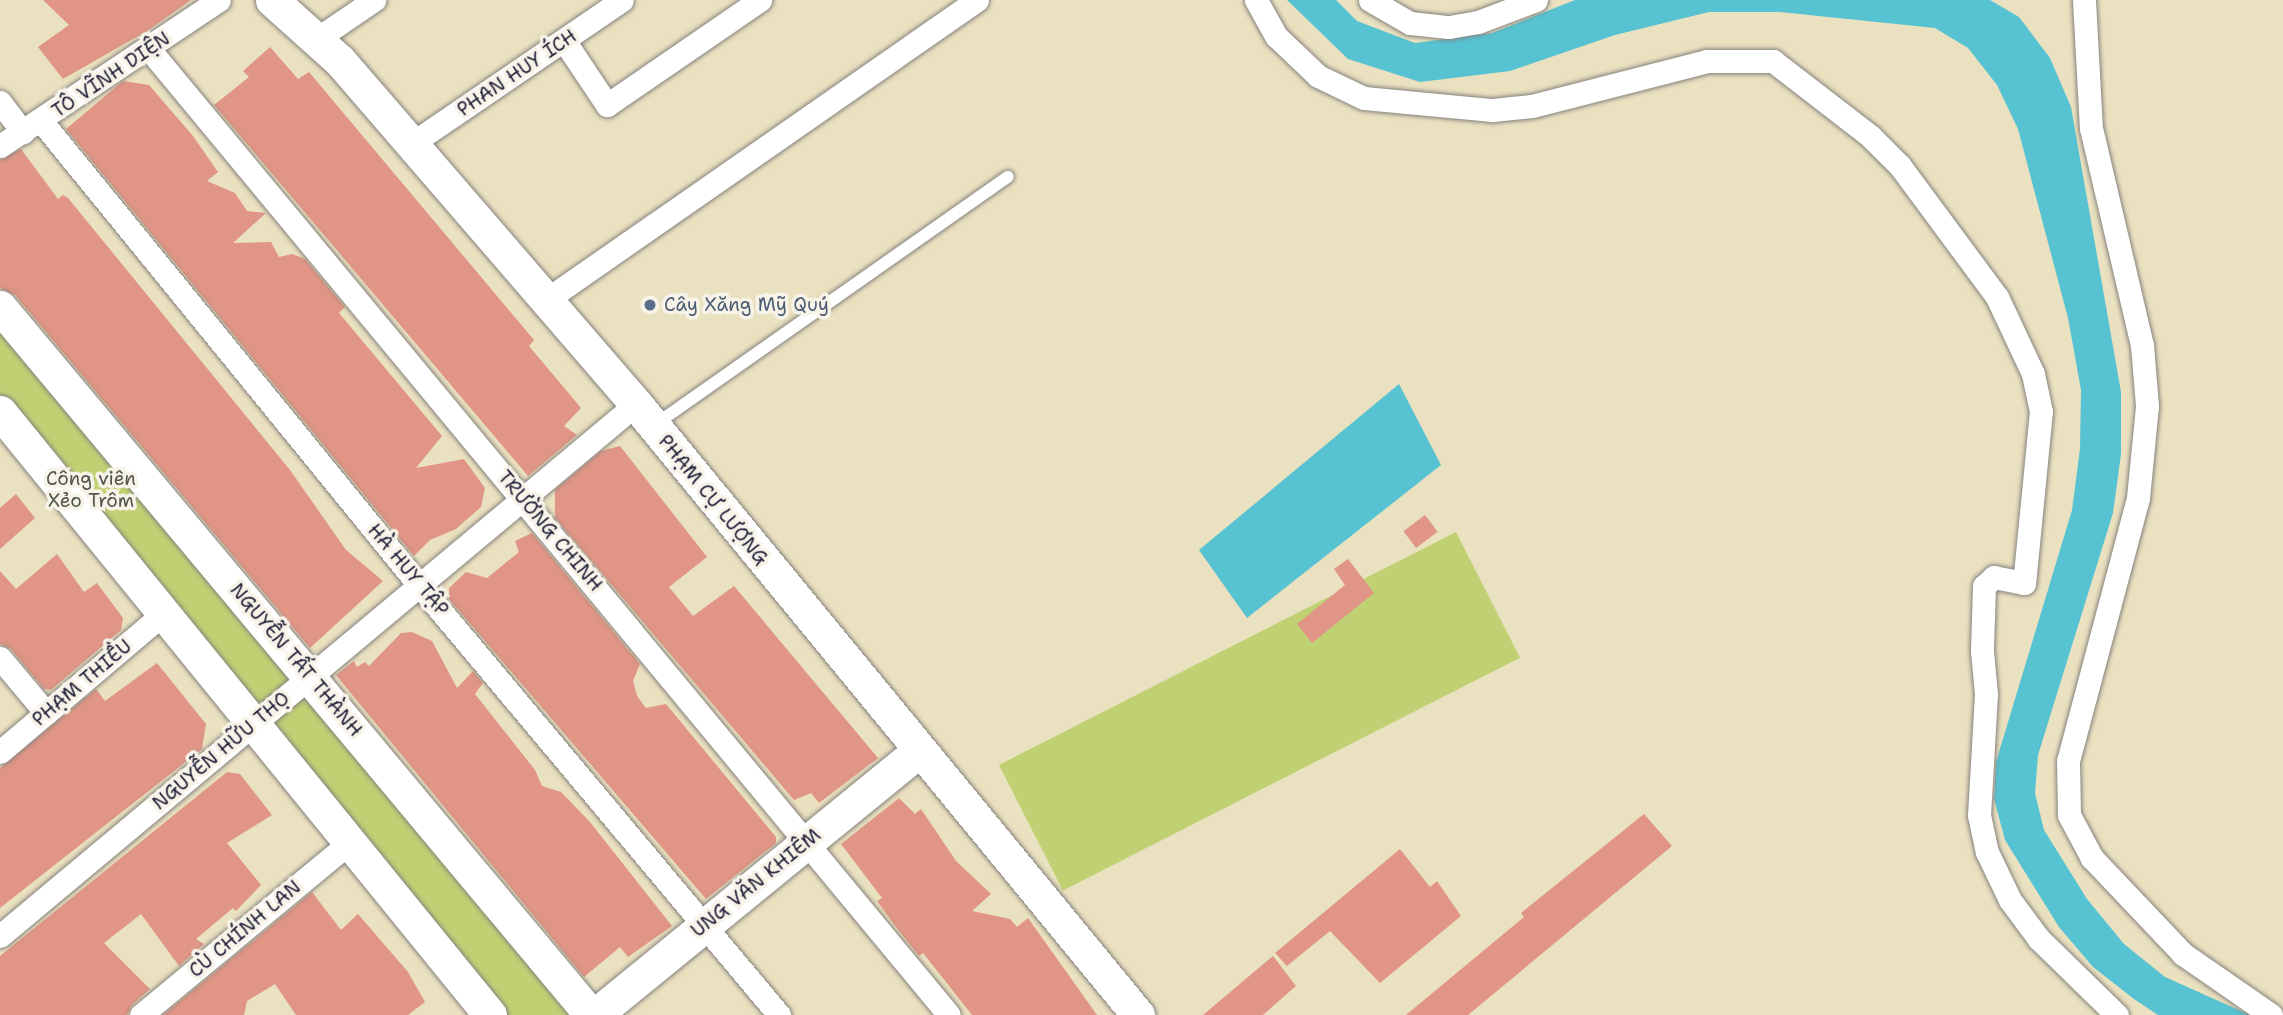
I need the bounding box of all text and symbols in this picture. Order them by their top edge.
street label: PHAN HUY ÍCH [453,25,581,121]
street label: TÔ VĨNH DIỆN [48,27,174,123]
place label: Cây Xăng Mỹ Quý [664,294,829,316]
marker: Cây Xăng Mỹ Quý [642,297,658,313]
street label: PHẠM CỰ LƯỢNG [654,430,772,570]
street label: TRƯỜNG CHINH [493,466,607,596]
park label: Công viên Xẻo Trôm [46,468,136,512]
street label: HÀ HUY TẬP [363,519,453,621]
street label: NGUYỄN TẤT THÀNH [225,579,367,741]
street label: PHẠM THIỀU [28,635,136,731]
street label: NGUYỄN HỮU THỌ [148,687,294,815]
street label: UNG VĂN KHIÊM [687,824,825,942]
street label: CÙ CHÍNH LAN [185,876,305,982]

